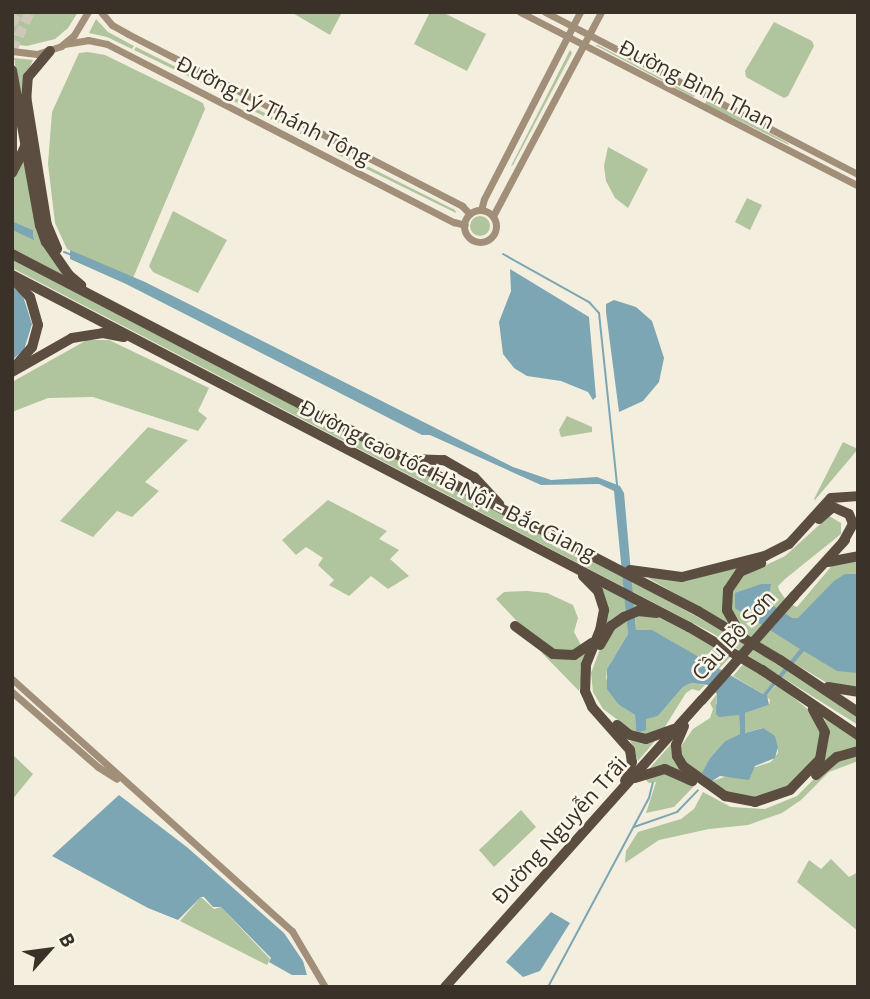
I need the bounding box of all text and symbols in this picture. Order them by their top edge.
street label: Đường Bình Than [615,34,779,134]
street label: Đường Lý Thánh Tông [173,50,375,170]
street label: Đường cao tốc Hà Nội - Bắc Giang [296,394,600,566]
street label: Cầu Bồ Sơn [686,585,780,685]
street label: Đường Nguyễn Trãi [486,751,632,909]
north arrow [14,915,84,985]
text: B [53,928,82,952]

